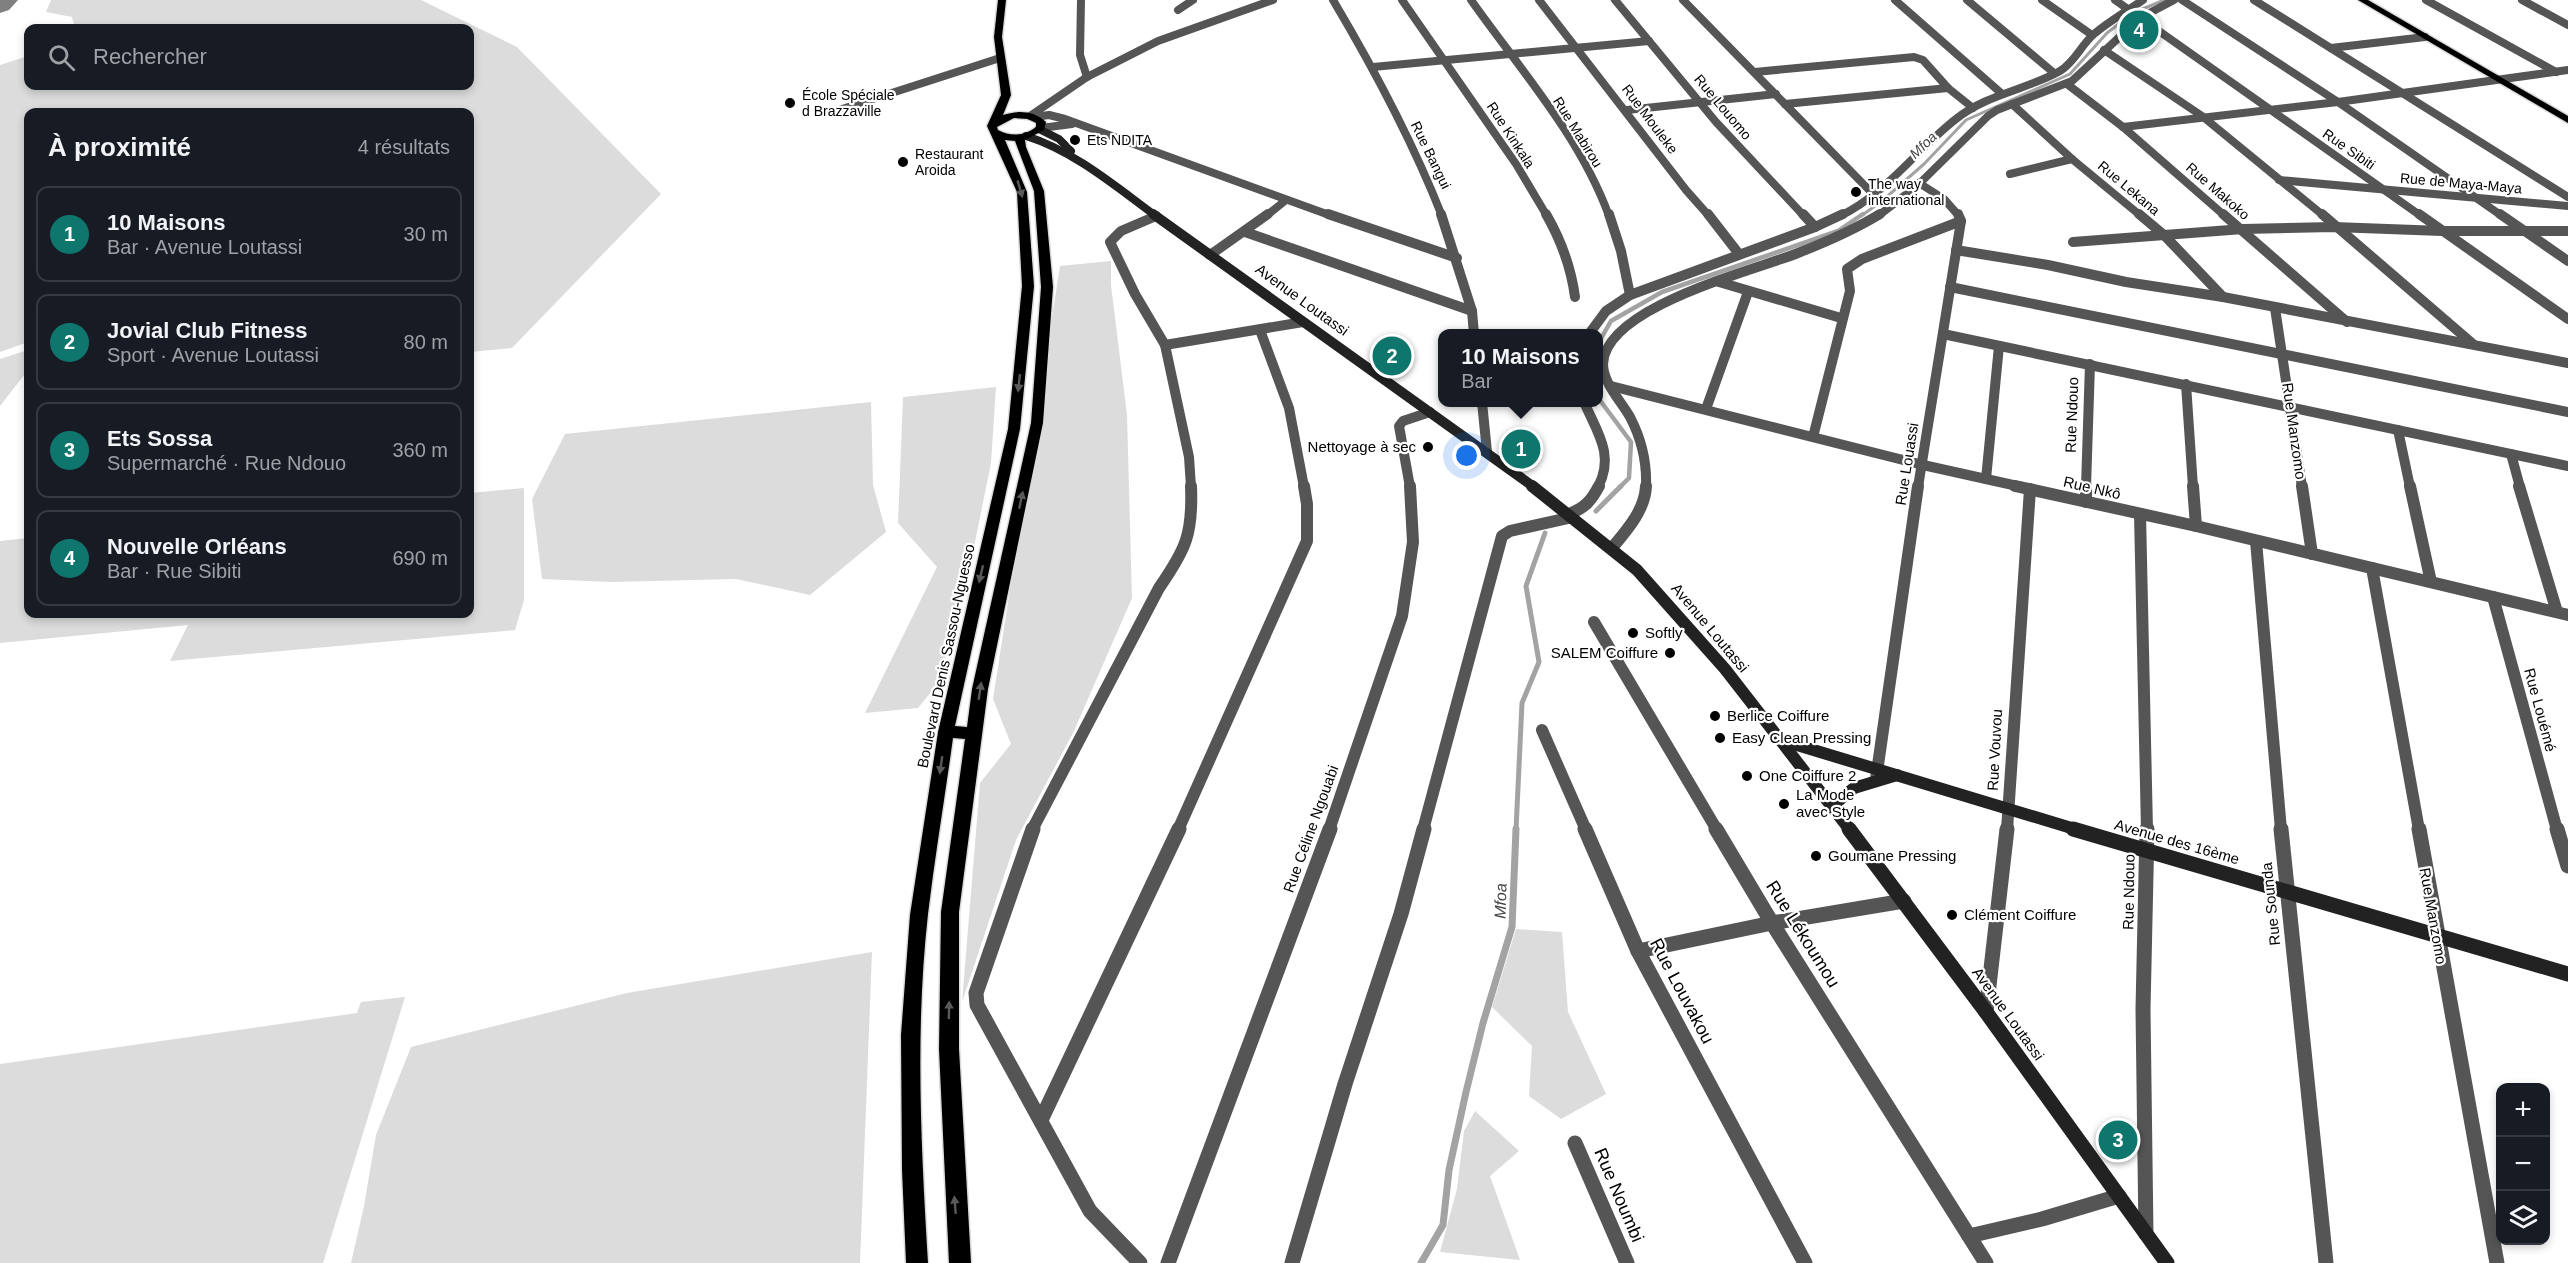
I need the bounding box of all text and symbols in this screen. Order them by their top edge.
pin: 4 [2120,8,2158,52]
search box [24,24,474,90]
icon: search [45,41,78,74]
text: Rechercher [93,44,207,69]
street label: Rue Louomo [1691,71,1755,143]
street label: Rue Mouleke [1619,81,1681,157]
place label: École Spéciale d Brazzaville [802,87,895,119]
street label: Rue Mabirou [1550,94,1606,170]
marker: École Spéciale d Brazzaville [783,96,797,110]
street label: Rue Kinkala [1484,99,1538,171]
street label: Rue Bangui [1408,119,1454,191]
street label: Rue Sibiti [2320,125,2378,173]
water label: Mfoa [1906,128,1940,162]
text: À proximité [48,132,191,162]
place label: Ets NDITA [1087,132,1153,148]
marker: Ets NDITA [1068,133,1082,147]
text: 4 résultats [358,136,450,158]
place label: Restaurant Aroida [915,146,984,178]
marker: Restaurant Aroida [896,155,910,169]
street label: Rue Lekana [2095,158,2163,219]
street label: Rue Makoko [2183,159,2253,223]
street label: Rue de Maya-Maya [2399,170,2523,196]
place label: The way international [1868,176,1944,208]
one-way arrow [1016,180,1025,198]
marker: The way international [1849,185,1863,199]
text: 10 Maisons [107,210,226,235]
text: 1 [64,223,75,245]
text: 30 m [404,223,448,245]
text: Bar · Avenue Loutassi [107,236,302,258]
street label: Avenue Loutassi [1253,260,1352,339]
text: Jovial Club Fitness [107,318,308,343]
popup [1438,329,1603,407]
text: 2 [64,331,75,353]
text: 80 m [404,331,448,353]
pin: 2 [1372,334,1412,378]
text: Sport · Avenue Loutassi [107,344,319,366]
text: 10 Maisons [1461,344,1580,369]
text: Bar [1461,370,1492,392]
one-way arrow [1014,373,1024,392]
street label: Rue Ndouo [2062,377,2081,453]
street label: Rue Manzomo [2279,381,2310,480]
street label: Rue Louassi [1892,421,1921,506]
text: Ets Sossa [107,426,212,451]
pin: 1 [1502,426,1540,472]
place label: Nettoyage à sec [1308,438,1416,455]
text: 3 [64,439,75,461]
text: 360 m [392,439,448,461]
marker: Nettoyage à sec [1421,440,1435,454]
your location [1452,441,1481,470]
text: Supermarché · Rue Ndouo [107,452,346,474]
street label: Rue Nkô [2062,473,2122,502]
one-way arrow [1017,491,1026,510]
text: Nouvelle Orléans [107,534,287,559]
street label: Boulevard Denis Sassou-Nguesso [913,542,978,769]
text: 4 [64,547,75,569]
text: 690 m [392,547,448,569]
text: Bar · Rue Sibiti [107,560,242,582]
one-way arrow [976,565,986,583]
street label: Avenue Loutassi [1668,580,1752,676]
place label: Softly [1645,624,1683,641]
marker: Softly [1626,626,1640,640]
place label: SALEM Coiffure [1551,644,1658,661]
marker: SALEM Coiffure [1663,646,1677,660]
street label: Rue Louémé [2521,666,2560,754]
one-way arrow [976,681,985,700]
place label: Berlice Coiffure [1727,707,1829,724]
marker: Berlice Coiffure [1708,709,1722,723]
street label: Rue Vouvou [1984,709,2005,791]
place label: Easy Clean Pressing [1732,729,1871,746]
marker: Easy Clean Pressing [1713,731,1727,745]
one-way arrow [936,755,945,774]
street label: Rue Céline Ngouabi [1280,763,1341,895]
place label: One Coiffure 2 [1759,767,1856,784]
marker: One Coiffure 2 [1740,769,1754,783]
place label: La Mode avec Style [1796,786,1865,820]
marker: La Mode avec Style [1777,797,1791,811]
street label: Avenue des 16ème [2113,816,2241,867]
place label: Goumane Pressing [1828,847,1956,864]
marker: Goumane Pressing [1809,849,1823,863]
street label: Rue Ndouo [2119,854,2138,930]
street label: Rue Sounda [2258,861,2283,946]
street label: Rue Manzomo [2417,866,2450,965]
street label: Rue Lékoumou [1762,877,1844,991]
water label: Mfoa [1491,883,1510,919]
place label: Clément Coiffure [1964,906,2076,923]
marker: Clément Coiffure [1945,908,1959,922]
street label: Rue Louvakou [1646,935,1718,1047]
street label: Avenue Loutassi [1969,964,2048,1063]
one-way arrow [944,1000,954,1019]
map controls [2496,1083,2550,1245]
button: + [2496,1083,2550,1137]
pin: 3 [2098,1118,2138,1162]
button: − [2496,1137,2550,1191]
street label: Rue Noumbi [1590,1145,1648,1245]
button: layers [2496,1191,2550,1245]
one-way arrow [950,1195,960,1214]

